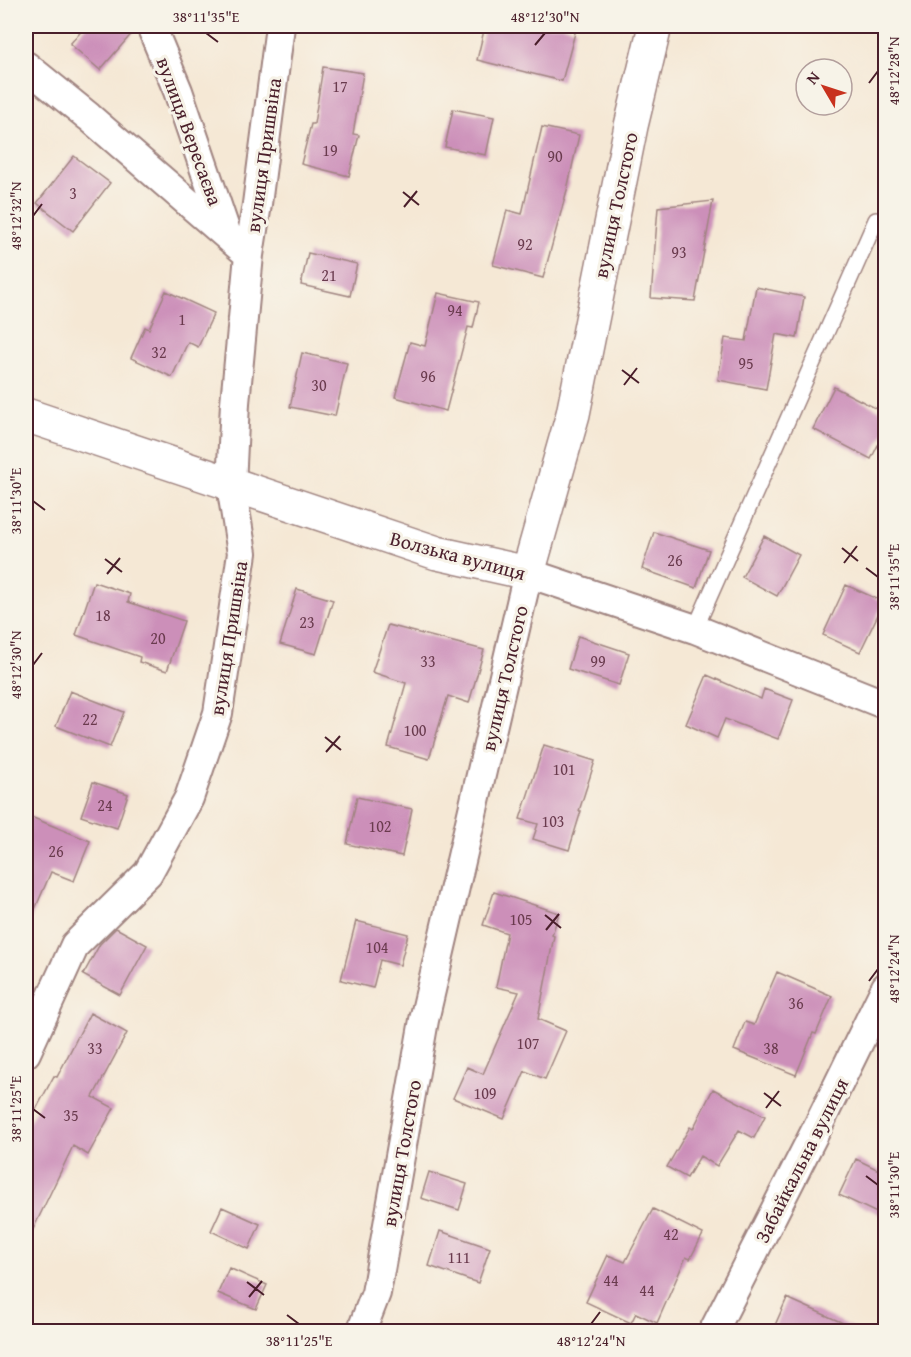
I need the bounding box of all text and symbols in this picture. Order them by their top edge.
text: 38°11'35"E [173,6,240,27]
text: 48°12'30"N [511,6,580,27]
text: 48°12'28"N [883,36,904,105]
street label: вулиця Вересаєва [150,53,230,210]
north arrow [794,57,854,117]
text: N [800,66,825,89]
house number: 17 [332,74,348,98]
street label: вулиця Пришвіна [238,75,288,234]
street label: вулиця Толстого [585,129,645,281]
house number: 19 [322,138,338,162]
house number: 90 [547,144,563,168]
text: 48°12'32"N [5,181,26,250]
house number: 3 [69,181,77,205]
house number: 92 [517,232,533,256]
house number: 93 [671,240,687,264]
house number: 21 [321,263,337,287]
house number: 94 [447,298,463,322]
house number: 1 [178,307,186,331]
house number: 32 [151,340,167,364]
house number: 95 [738,351,754,375]
house number: 96 [420,364,436,388]
house number: 30 [311,373,327,397]
text: 38°11'30"E [5,467,26,534]
street label: Волзька вулиця [387,523,529,587]
text: 38°11'35"E [883,543,904,610]
house number: 26 [667,548,683,572]
street label: вулиця Пришвіна [201,558,255,717]
street label: вулиця Толстого [473,602,535,754]
house number: 18 [95,603,111,627]
house number: 23 [299,610,315,634]
house number: 20 [150,626,166,650]
text: 48°12'30"N [5,630,26,699]
house number: 33 [420,649,436,673]
house number: 99 [590,649,606,673]
house number: 22 [82,707,98,731]
house number: 100 [403,718,427,742]
house number: 101 [552,757,576,781]
house number: 24 [97,793,113,817]
house number: 103 [541,809,565,833]
house number: 102 [368,814,392,838]
house number: 26 [48,839,64,863]
house number: 105 [509,907,533,931]
text: 48°12'24"N [883,934,904,1003]
house number: 104 [365,935,389,959]
house number: 36 [788,991,804,1015]
house number: 107 [516,1031,540,1055]
house number: 33 [87,1036,103,1060]
house number: 38 [763,1036,779,1060]
street label: Забайкальна вулиця [747,1072,855,1248]
text: 38°11'25"E [5,1075,26,1142]
street label: вулиця Толстого [374,1077,428,1229]
house number: 109 [473,1081,497,1105]
house number: 35 [63,1103,79,1127]
text: 38°11'30"E [883,1151,904,1218]
house number: 42 [663,1222,679,1246]
house number: 111 [447,1245,471,1269]
house number: 44 [603,1268,619,1292]
house number: 44 [639,1278,655,1302]
text: 38°11'25"E [266,1330,333,1351]
text: 48°12'24"N [557,1330,626,1351]

